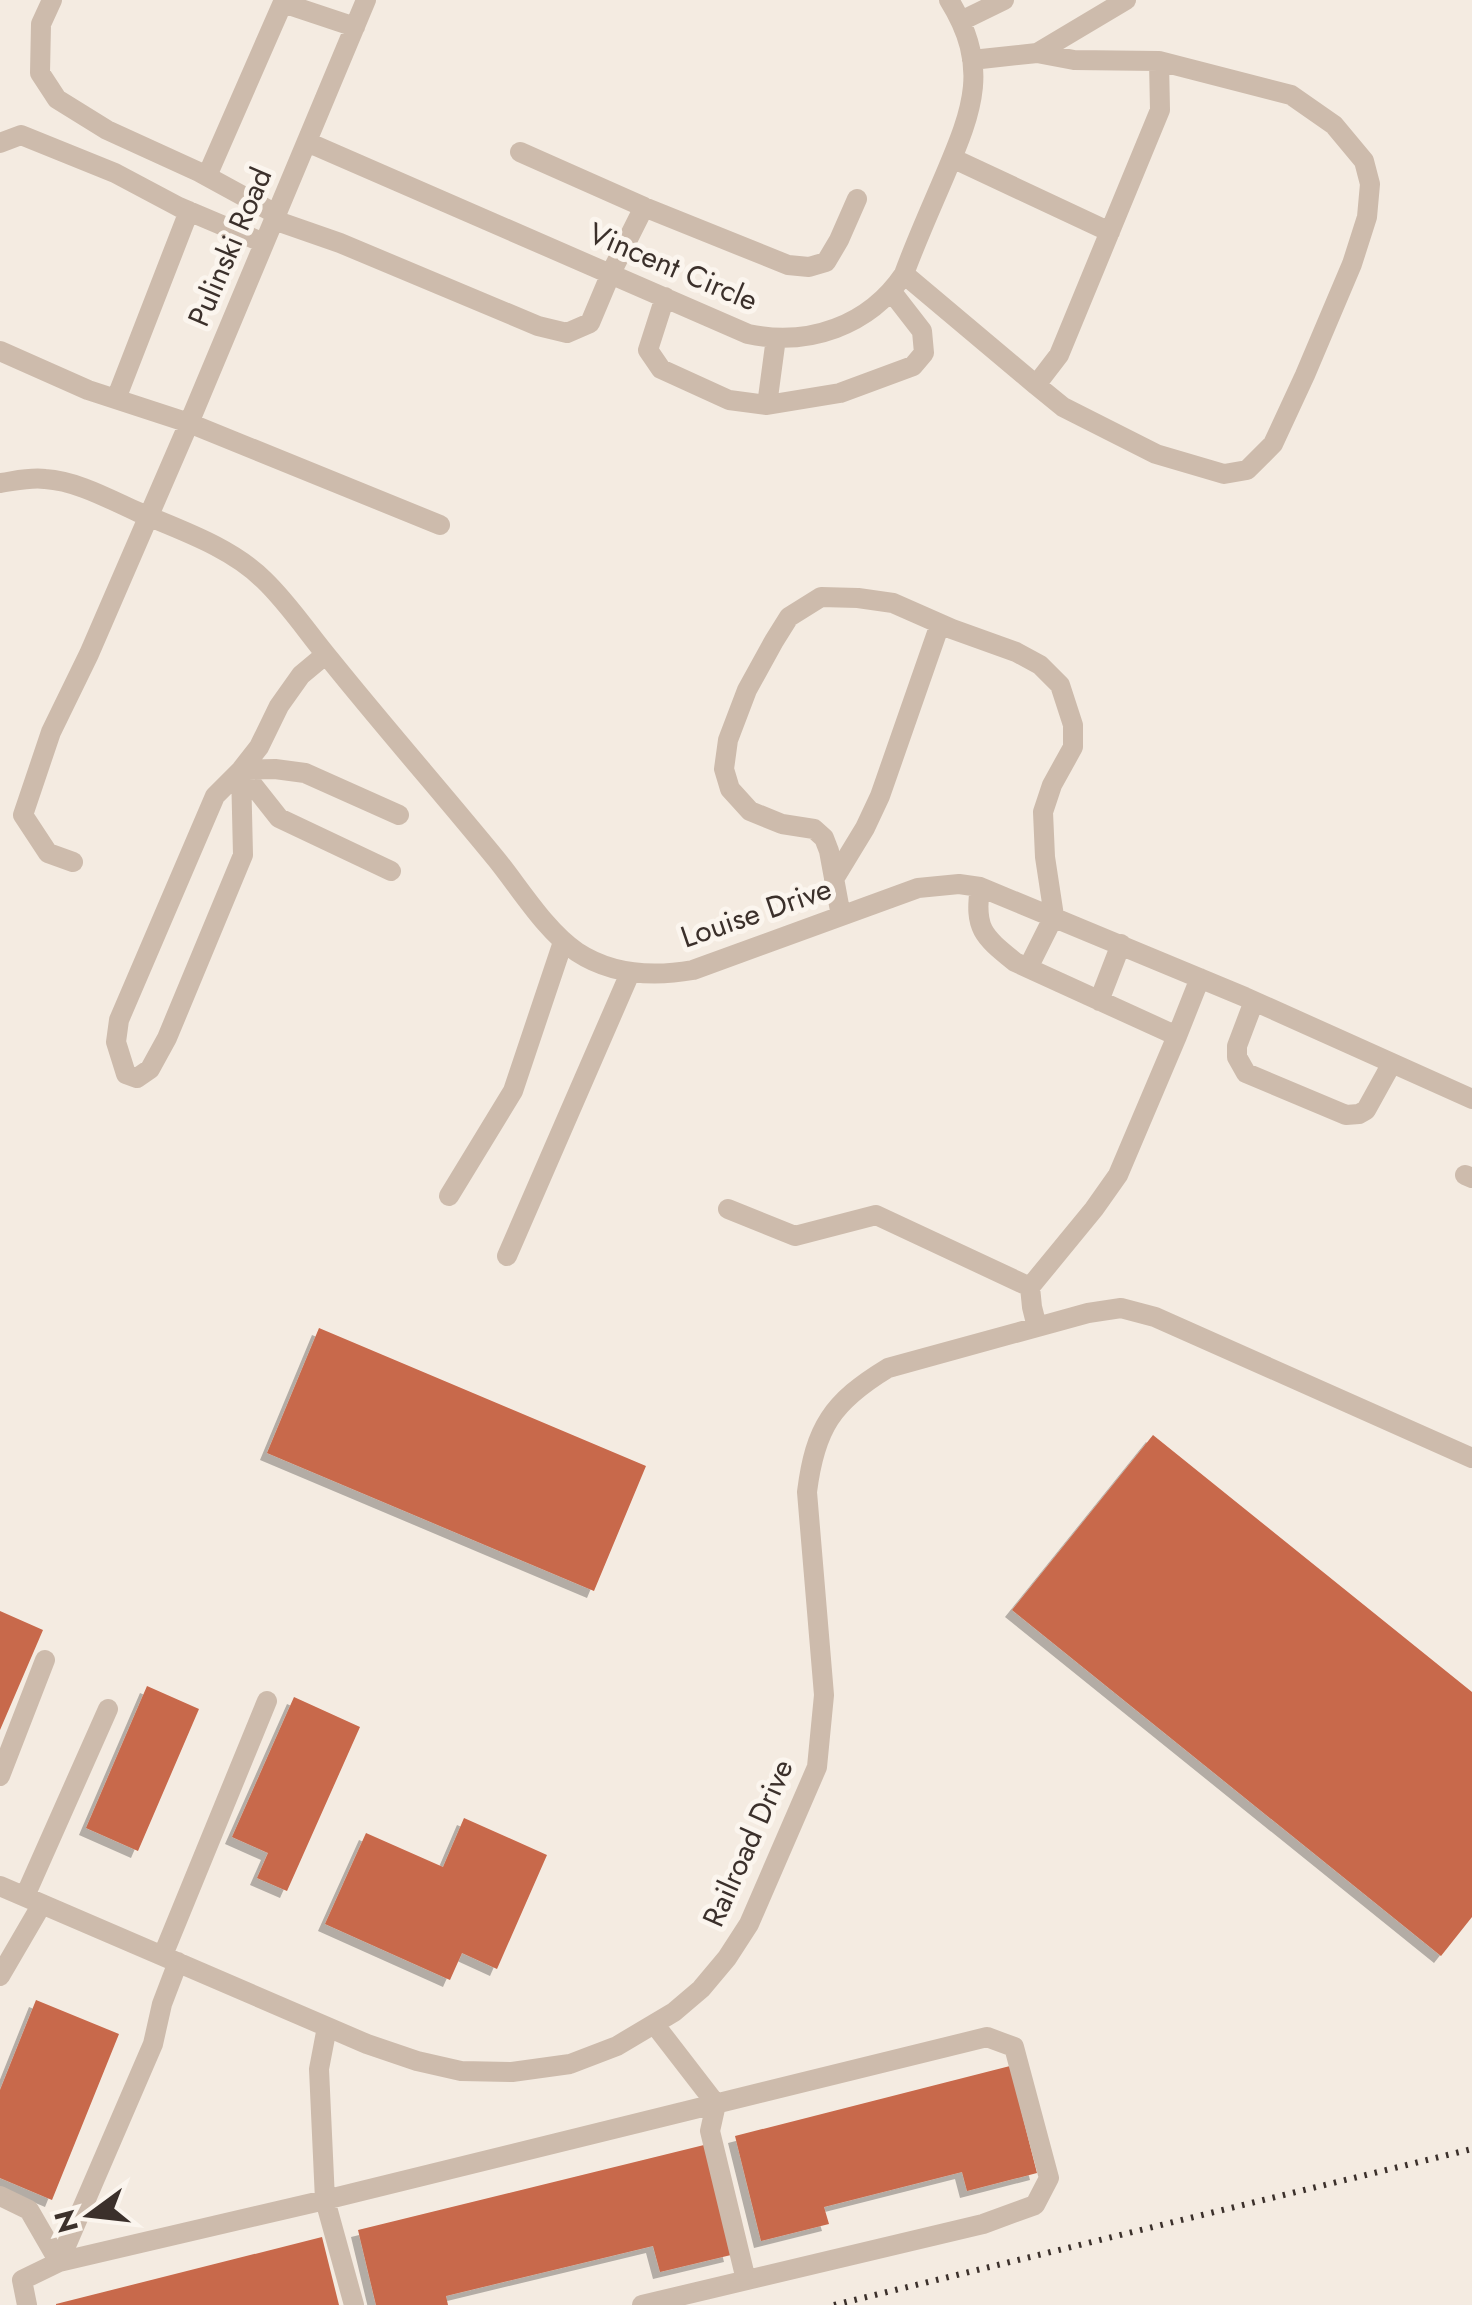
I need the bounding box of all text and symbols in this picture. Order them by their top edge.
street label: Pulinski Road [177,161,282,333]
street label: Vincent Circle [582,212,764,321]
street label: Louise Drive [675,867,837,958]
street label: Railroad Drive [691,1752,804,1933]
north arrow [40,2165,140,2265]
text: N [44,2205,89,2237]

